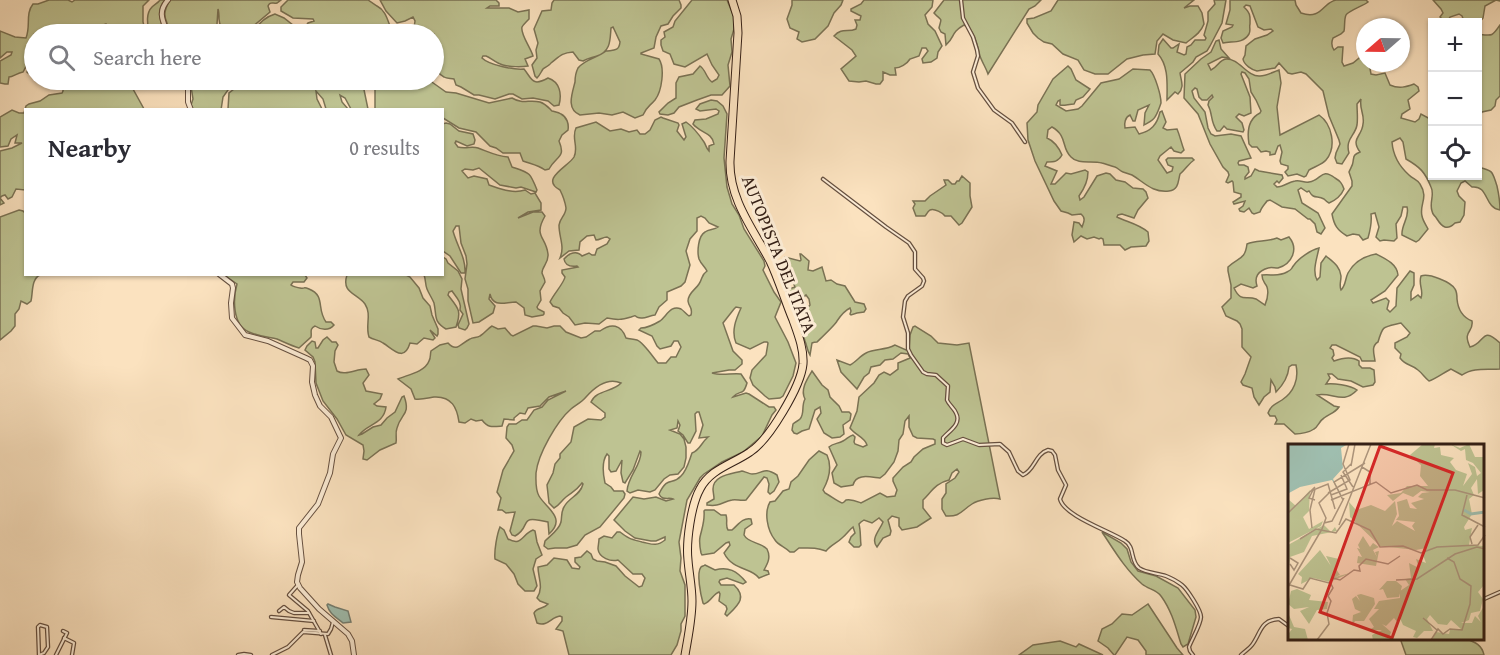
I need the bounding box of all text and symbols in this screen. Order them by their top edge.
north arrow [1356,18,1410,72]
map controls [1428,18,1482,180]
button: + [1428,18,1482,72]
search box [24,24,444,90]
icon: search [45,41,78,74]
text: Search here [93,41,202,73]
button: − [1428,72,1482,126]
button: locate [1428,126,1482,180]
text: Nearby [48,128,131,167]
text: 0 results [349,133,420,162]
street label: AUTOPISTA DEL ITATA [735,171,823,337]
inset map [1288,444,1485,640]

